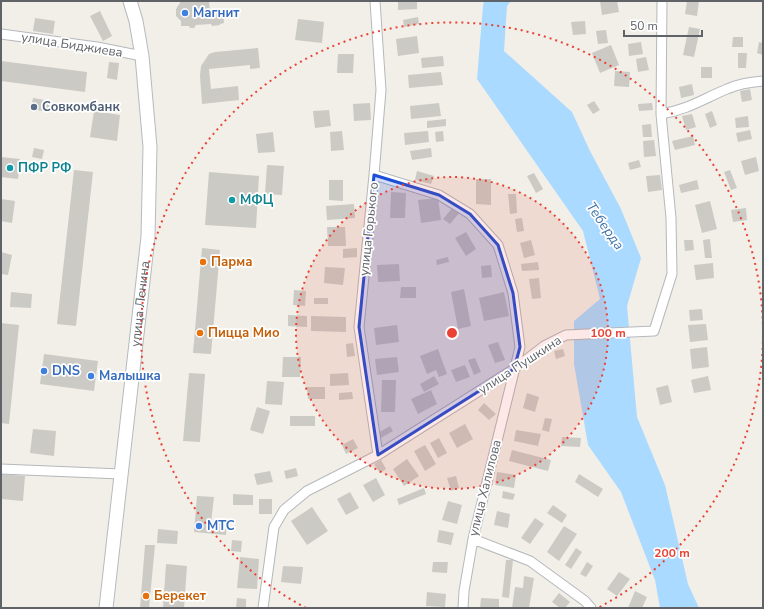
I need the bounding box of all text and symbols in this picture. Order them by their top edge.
place label: Магнит [193,4,240,22]
marker: Магнит [180,8,190,18]
scale bar [624,12,702,38]
text: 50 m [630,18,658,34]
street label: улица Биджиева [20,28,124,62]
place label: Совкомбанк [42,98,120,116]
marker: Совкомбанк [29,102,39,112]
place label: ПФР РФ [18,159,71,177]
marker: ПФР РФ [5,163,15,173]
street label: улица Горького [355,181,383,277]
place label: МФЦ [240,191,274,209]
marker: МФЦ [227,195,237,205]
water label: Теберда [582,198,628,254]
place label: Парма [211,253,252,271]
marker: Парма [198,257,208,267]
street label: улица Ленина [127,260,154,348]
place label: Пицца Мио [208,324,280,342]
text: 100 m [590,325,626,341]
centre of rings [445,326,459,340]
marker: Пицца Мио [195,328,205,338]
street label: улица Пушкина [475,331,565,399]
place label: DNS [52,362,80,380]
marker: DNS [39,366,49,376]
place label: Малышка [99,367,161,385]
marker: Малышка [86,371,96,381]
street label: улица Халилова [464,438,506,538]
place label: МТС [207,517,235,535]
marker: МТС [194,521,204,531]
text: 200 m [654,545,690,561]
place label: Берекет [154,587,207,605]
marker: Берекет [141,591,151,601]

